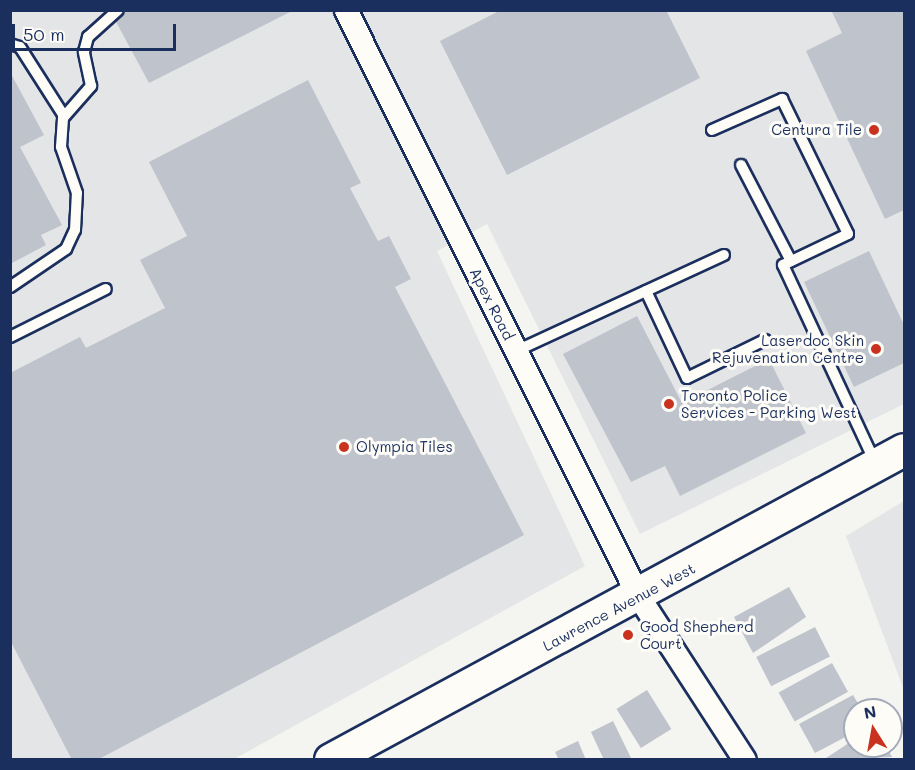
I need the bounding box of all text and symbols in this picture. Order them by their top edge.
scale bar [15,12,178,50]
text: 50 m [23,22,65,46]
place label: Centura Tile [771,121,862,139]
marker: Centura Tile [867,123,881,137]
street label: Apex Road [466,265,518,343]
place label: Laserdoc Skin Rejuvenation Centre [712,331,864,366]
marker: Laserdoc Skin Rejuvenation Centre [869,342,883,356]
place label: Toronto Police Services - Parking West [681,386,857,421]
marker: Toronto Police Services - Parking West [662,397,676,411]
place label: Olympia Tiles [356,438,453,456]
marker: Olympia Tiles [337,440,351,454]
street label: Lawrence Avenue West [540,559,698,655]
place label: Good Shepherd Court [640,617,753,652]
marker: Good Shepherd Court [621,628,635,642]
north arrow [843,698,903,758]
text: N [862,700,878,723]

